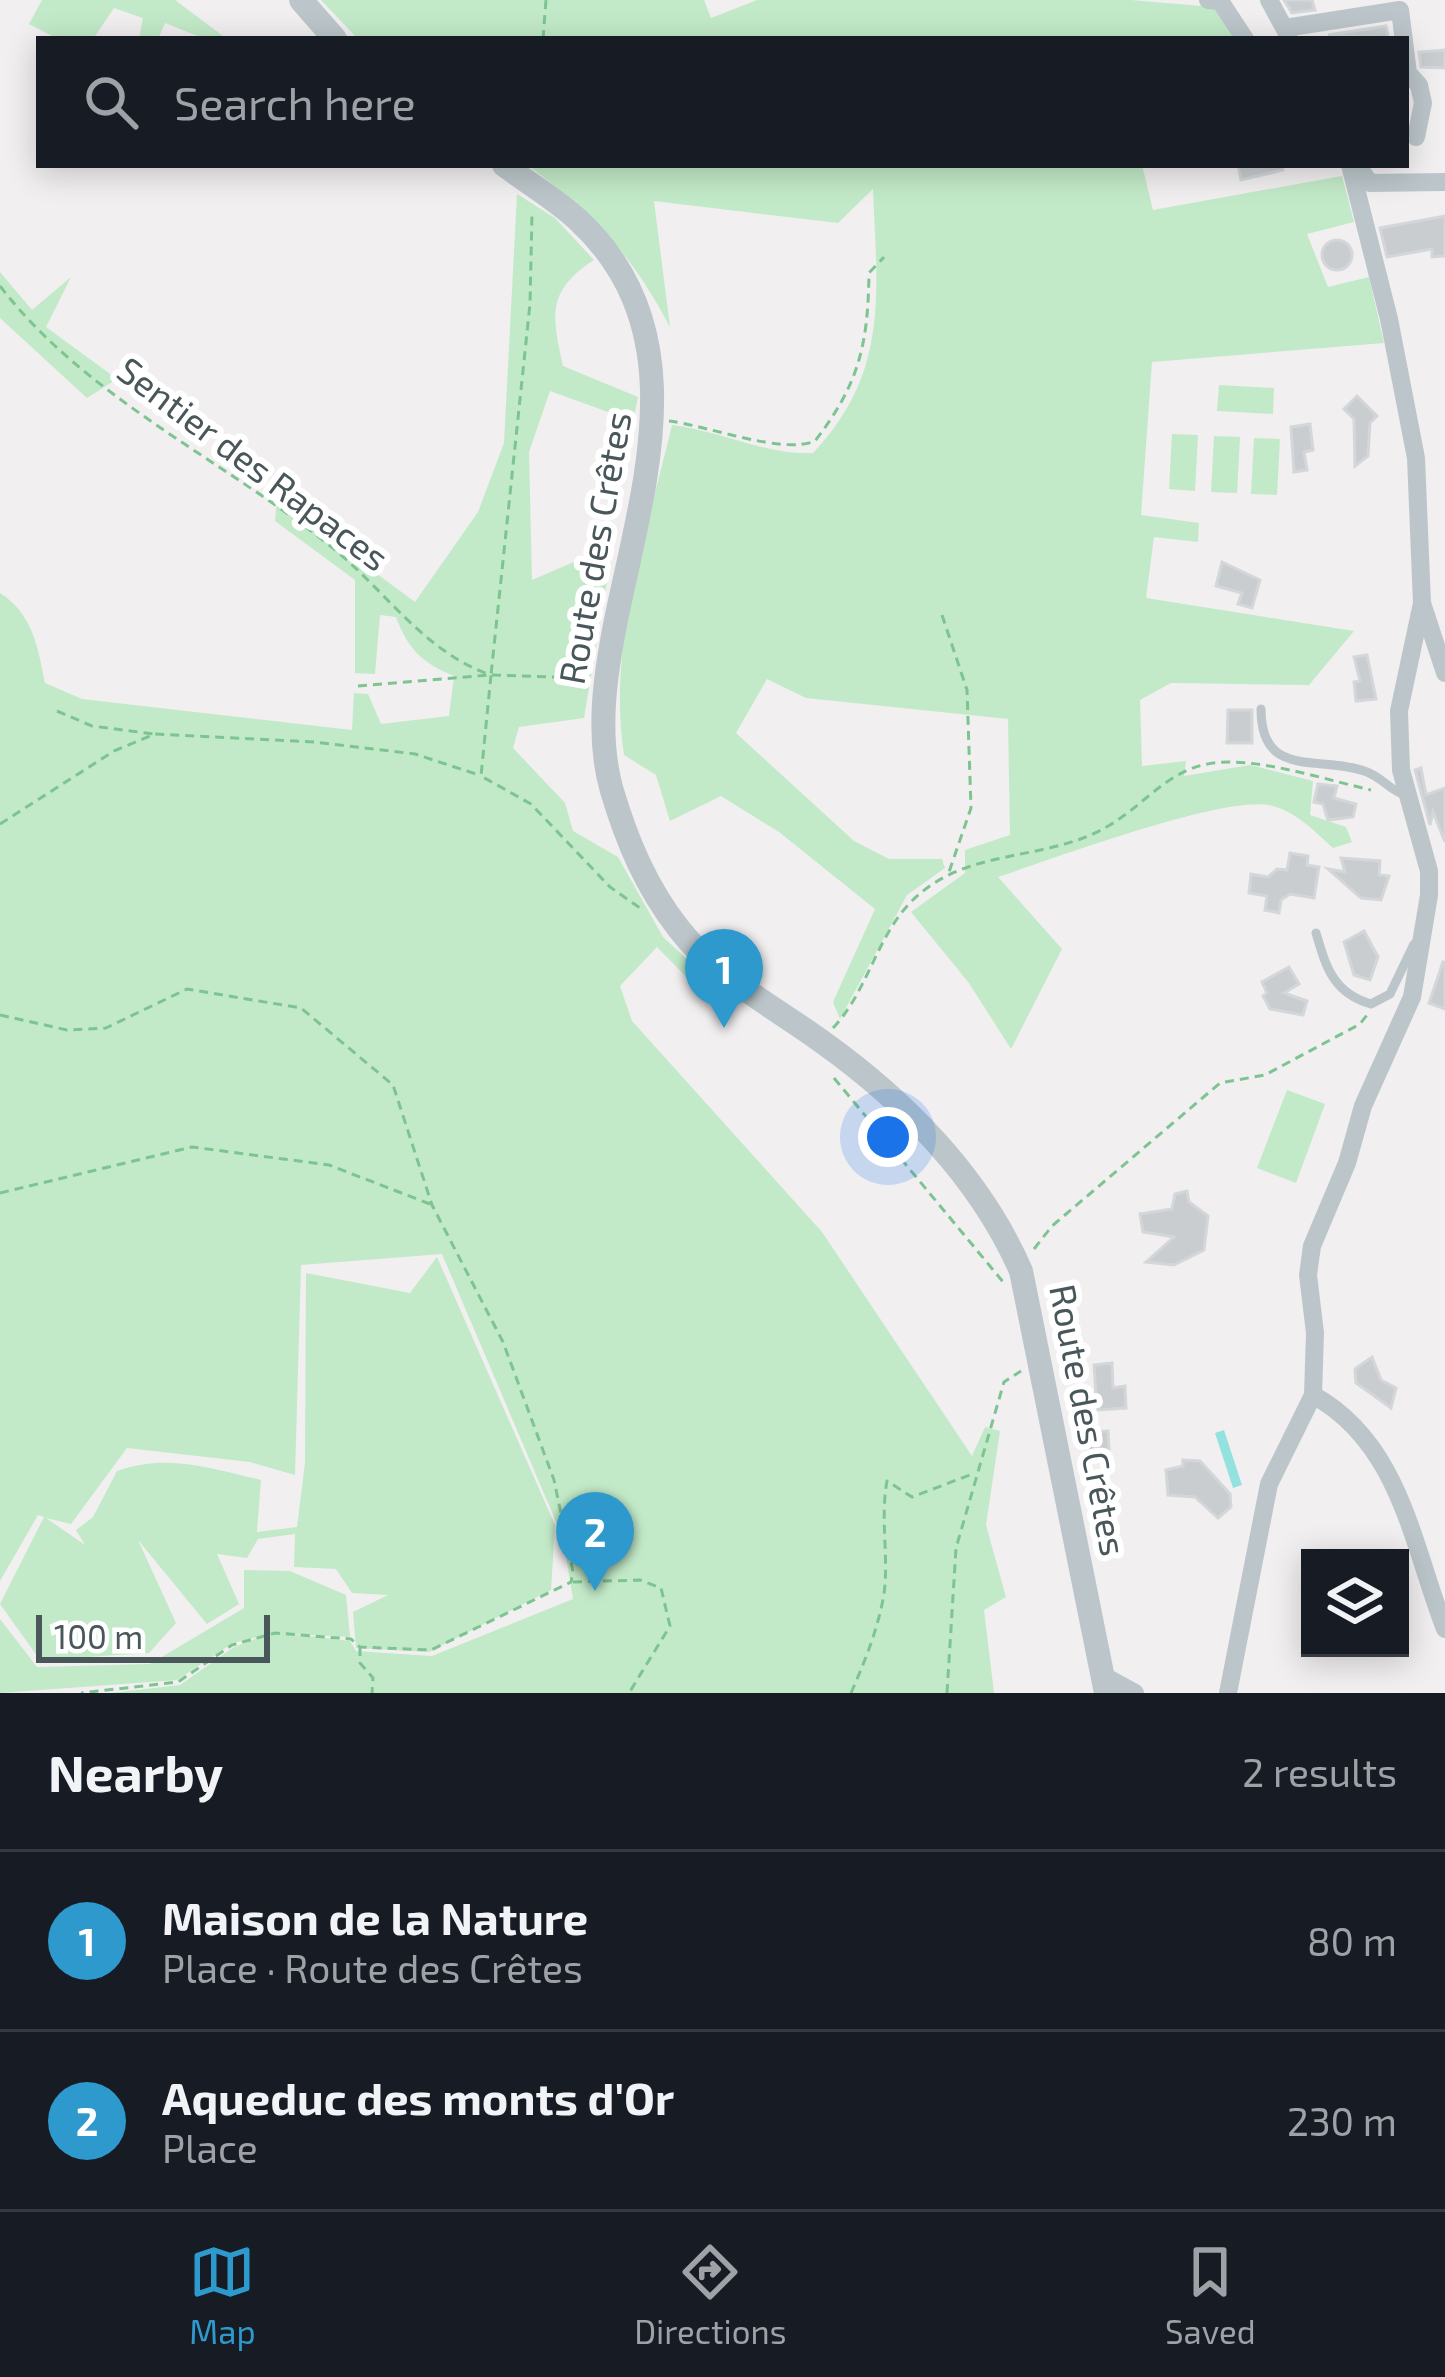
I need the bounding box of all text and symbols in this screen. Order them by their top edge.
search box [36,36,1409,168]
icon: search [78,69,144,135]
text: Search here [174,75,416,129]
street label: Sentier des Rapaces [110,347,398,579]
street label: Route des Crêtes [548,408,639,687]
pin: 1 [685,929,763,1028]
your location [858,1107,918,1167]
street label: Route des Crêtes [1042,1280,1137,1559]
pin: 2 [556,1492,634,1591]
map controls [1301,1549,1409,1657]
button: layers [1301,1549,1409,1657]
scale bar [36,1609,270,1662]
text: 100 m [54,1616,143,1656]
text: Nearby [48,1741,223,1802]
text: 2 results [1242,1748,1397,1795]
text: Maison de la Nature [162,1890,588,1944]
text: 1 [79,1917,95,1964]
text: 80 m [1307,1917,1397,1964]
text: Place · Route des Crêtes [162,1944,583,1991]
text: Aqueduc des monts d'Or [162,2070,674,2124]
text: 2 [76,2097,98,2144]
text: 230 m [1287,2097,1397,2144]
text: Place [162,2124,258,2171]
tab: Map [189,2239,256,2351]
tab: Directions [634,2239,786,2351]
tab: Saved [1165,2239,1256,2351]

